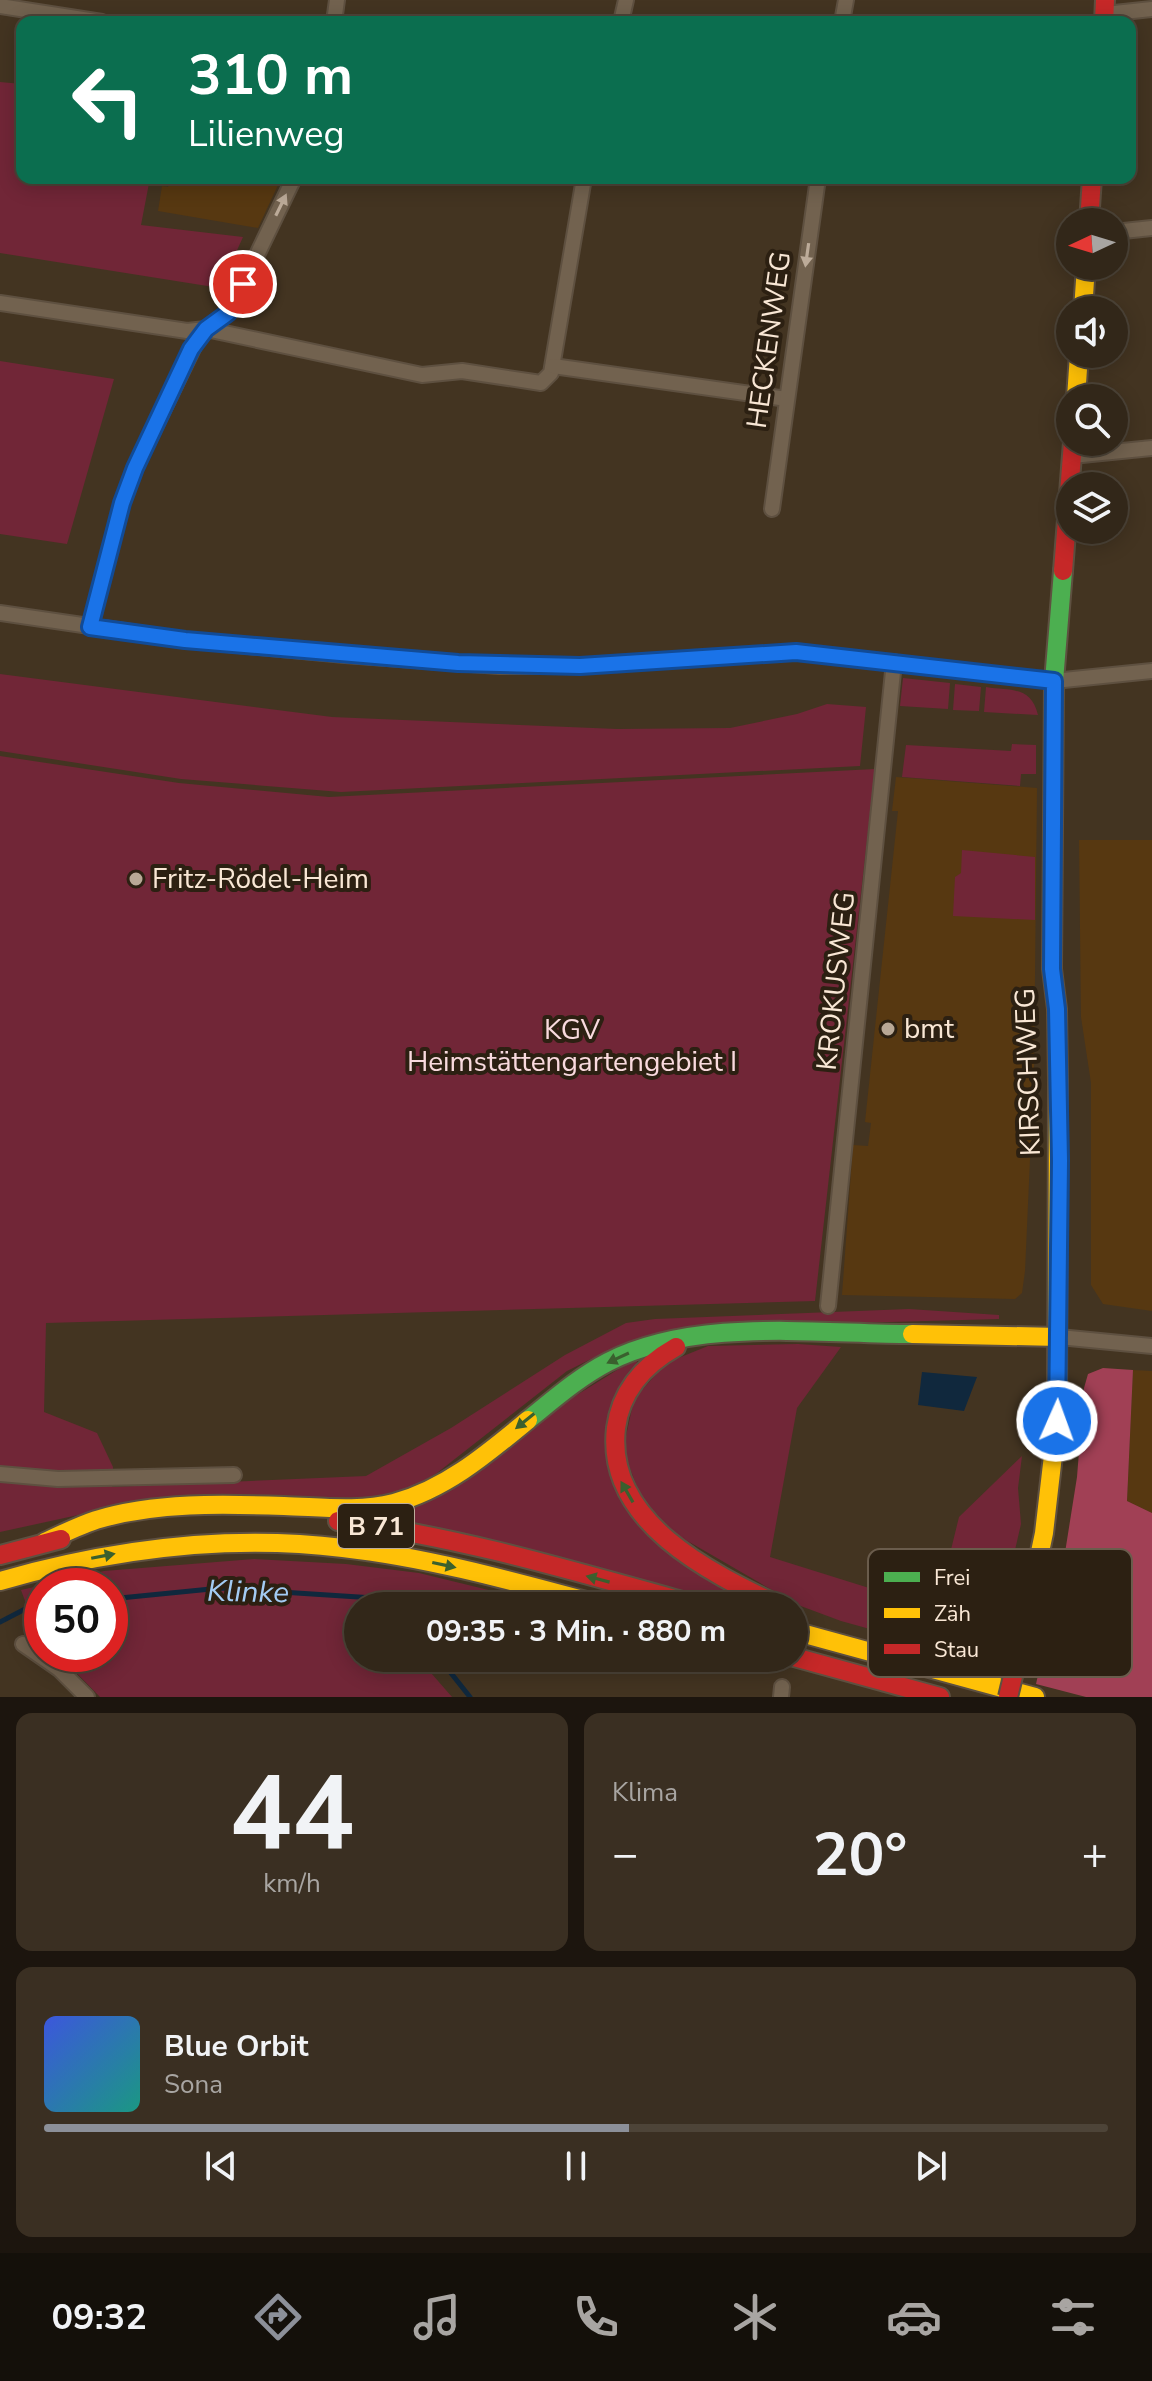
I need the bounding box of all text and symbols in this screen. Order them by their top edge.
text: 310 m [188,37,353,114]
icon: left [56,48,160,152]
text: Lilienweg [188,110,345,159]
one-way arrow [274,193,288,216]
north arrow [1056,208,1128,280]
map controls [1056,208,1128,544]
one-way arrow [800,243,813,268]
street label: HECKENWEG [738,249,800,431]
pin [209,250,277,318]
icon: arrive [221,262,265,306]
button: sound [1056,296,1128,368]
button: search [1056,384,1128,456]
button: layers [1056,472,1128,544]
place label: Fritz-Rödel-Heim [152,860,369,898]
marker: Fritz-Rödel-Heim [127,870,145,888]
street label: KROKUSWEG [808,890,864,1072]
street label: KIRSCHWEG [1006,987,1050,1157]
place label: bmt [904,1010,954,1048]
park label: KGV Heimstättengartengebiet I [407,1011,737,1081]
marker: bmt [879,1020,897,1038]
one-way arrow [606,1351,630,1364]
position arrow [1015,1379,1099,1463]
one-way arrow [515,1412,535,1429]
one-way arrow [621,1481,634,1504]
road number: B 71 [338,1504,414,1548]
one-way arrow [91,1549,116,1561]
legend [868,1549,1132,1677]
one-way arrow [432,1559,457,1572]
text: Frei [934,1563,970,1593]
speed limit sign: 50 [24,1568,128,1672]
water label: Klinke [207,1571,289,1613]
one-way arrow [585,1572,610,1584]
text: Zäh [934,1599,971,1629]
text: 09:35 · 3 Min. · 880 m [426,1611,726,1652]
text: Stau [934,1635,979,1665]
text: 44 [230,1743,354,1885]
text: Klima [612,1775,678,1810]
text: 20° [813,1814,907,1896]
text: − [612,1825,638,1885]
text: + [1082,1825,1108,1885]
text: km/h [263,1866,321,1901]
text: Blue Orbit [164,2026,308,2067]
text: Sona [164,2067,223,2102]
icon: previous [199,2144,243,2188]
icon: pause [554,2144,598,2188]
icon: next [909,2144,953,2188]
icon: directions [250,2289,306,2345]
icon: music [409,2289,465,2345]
icon: phone [568,2289,624,2345]
icon: climate [727,2289,783,2345]
icon: car [886,2289,942,2345]
icon: filters [1045,2289,1101,2345]
text: 09:32 [51,2293,147,2342]

